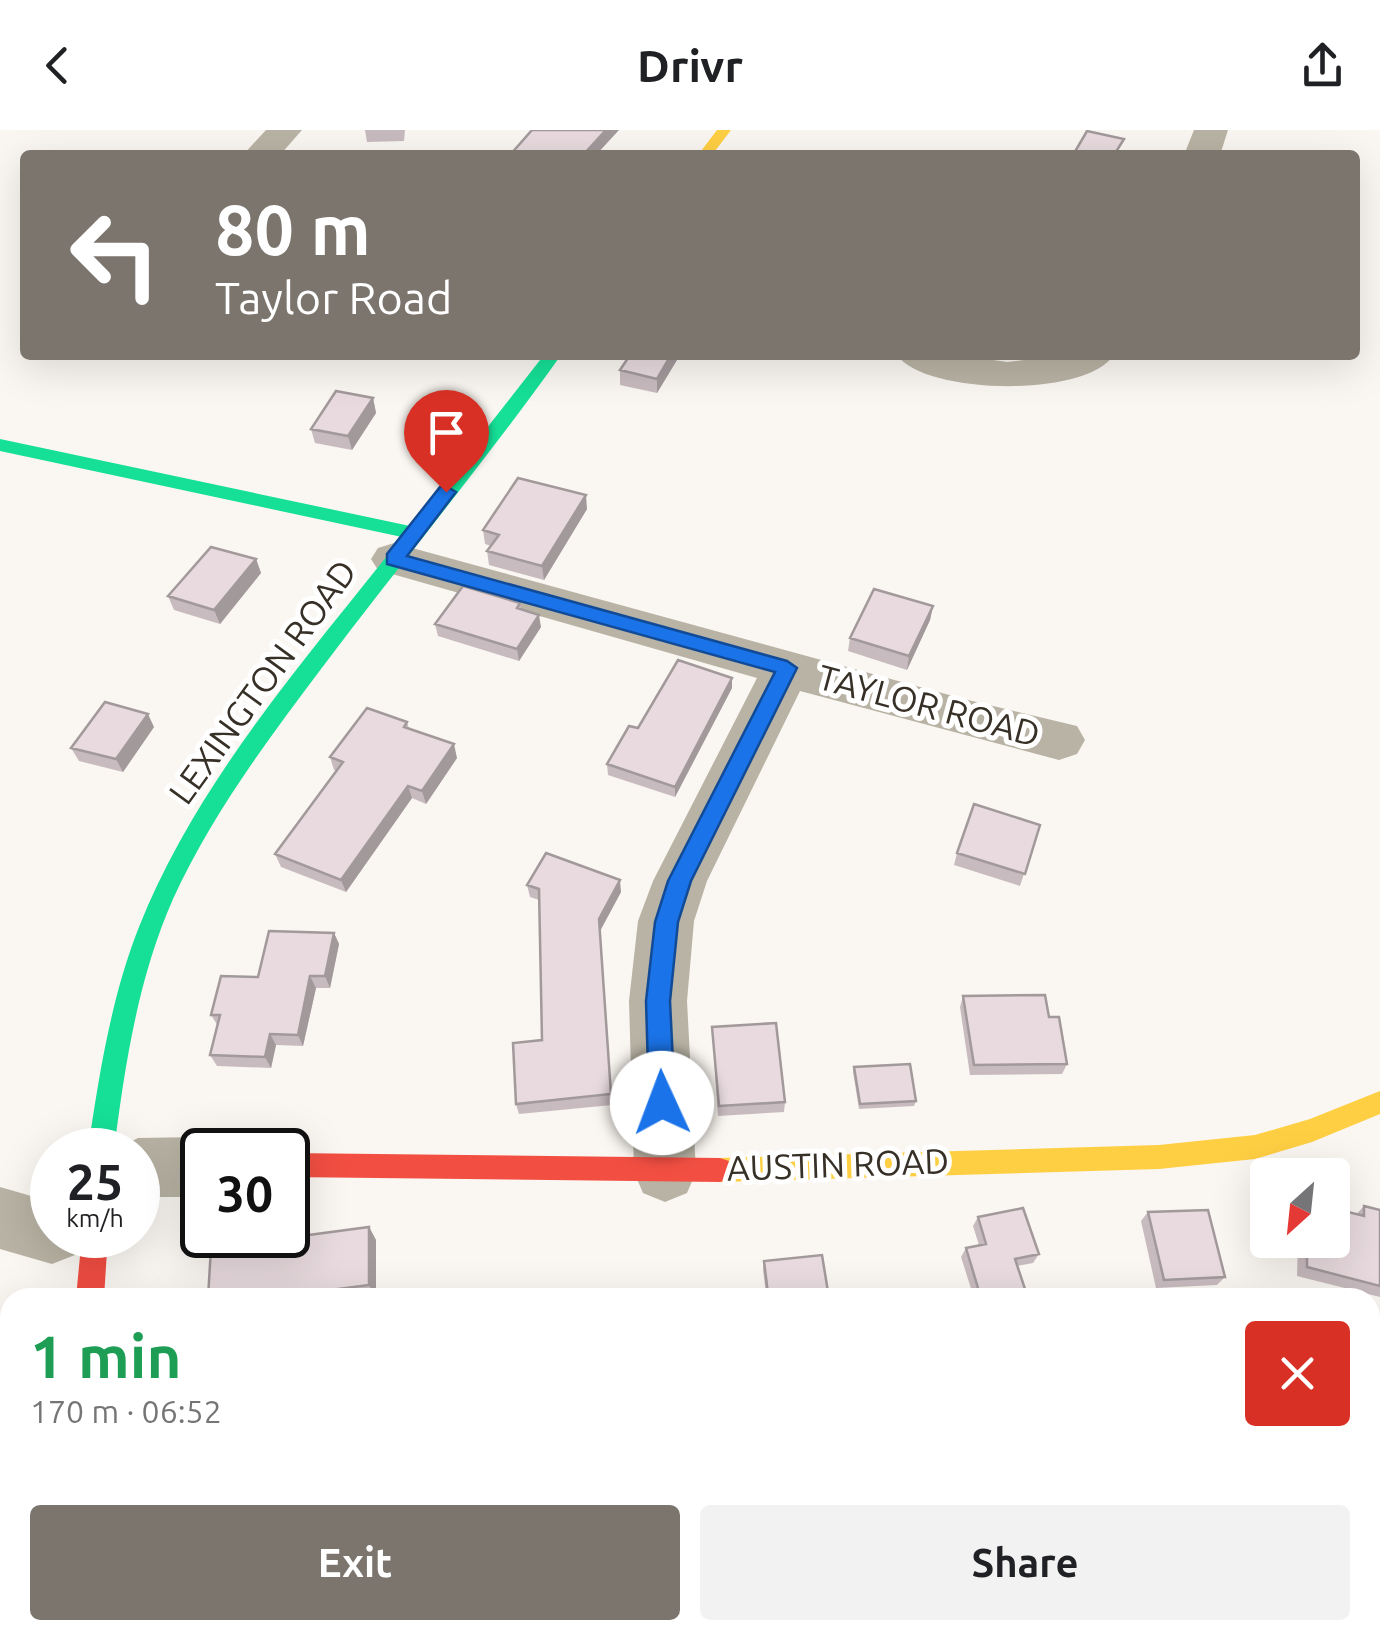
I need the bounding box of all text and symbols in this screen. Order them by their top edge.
icon: back [30,38,85,93]
icon: share [1295,38,1350,93]
text: Drivr [637,40,743,91]
icon: left [50,190,180,320]
text: 80 m [215,190,371,268]
text: Taylor Road [215,272,452,323]
pin [404,390,489,493]
icon: arrive [419,405,474,460]
street label: LEXINGTON ROAD [160,552,364,811]
street label: TAYLOR ROAD [814,656,1044,754]
position arrow [610,1051,714,1155]
speed limit sign: 30 [180,1128,310,1258]
street label: AUSTIN ROAD [726,1140,950,1188]
text: 25 [67,1153,123,1209]
north arrow [1250,1158,1350,1258]
map controls [1250,1158,1350,1258]
text: km/h [66,1204,124,1232]
button: close [1245,1321,1350,1426]
text: 1 min [30,1322,182,1389]
text: 170 m · 06:52 [30,1393,222,1429]
button: Exit [30,1505,680,1620]
button: Share [700,1505,1350,1620]

